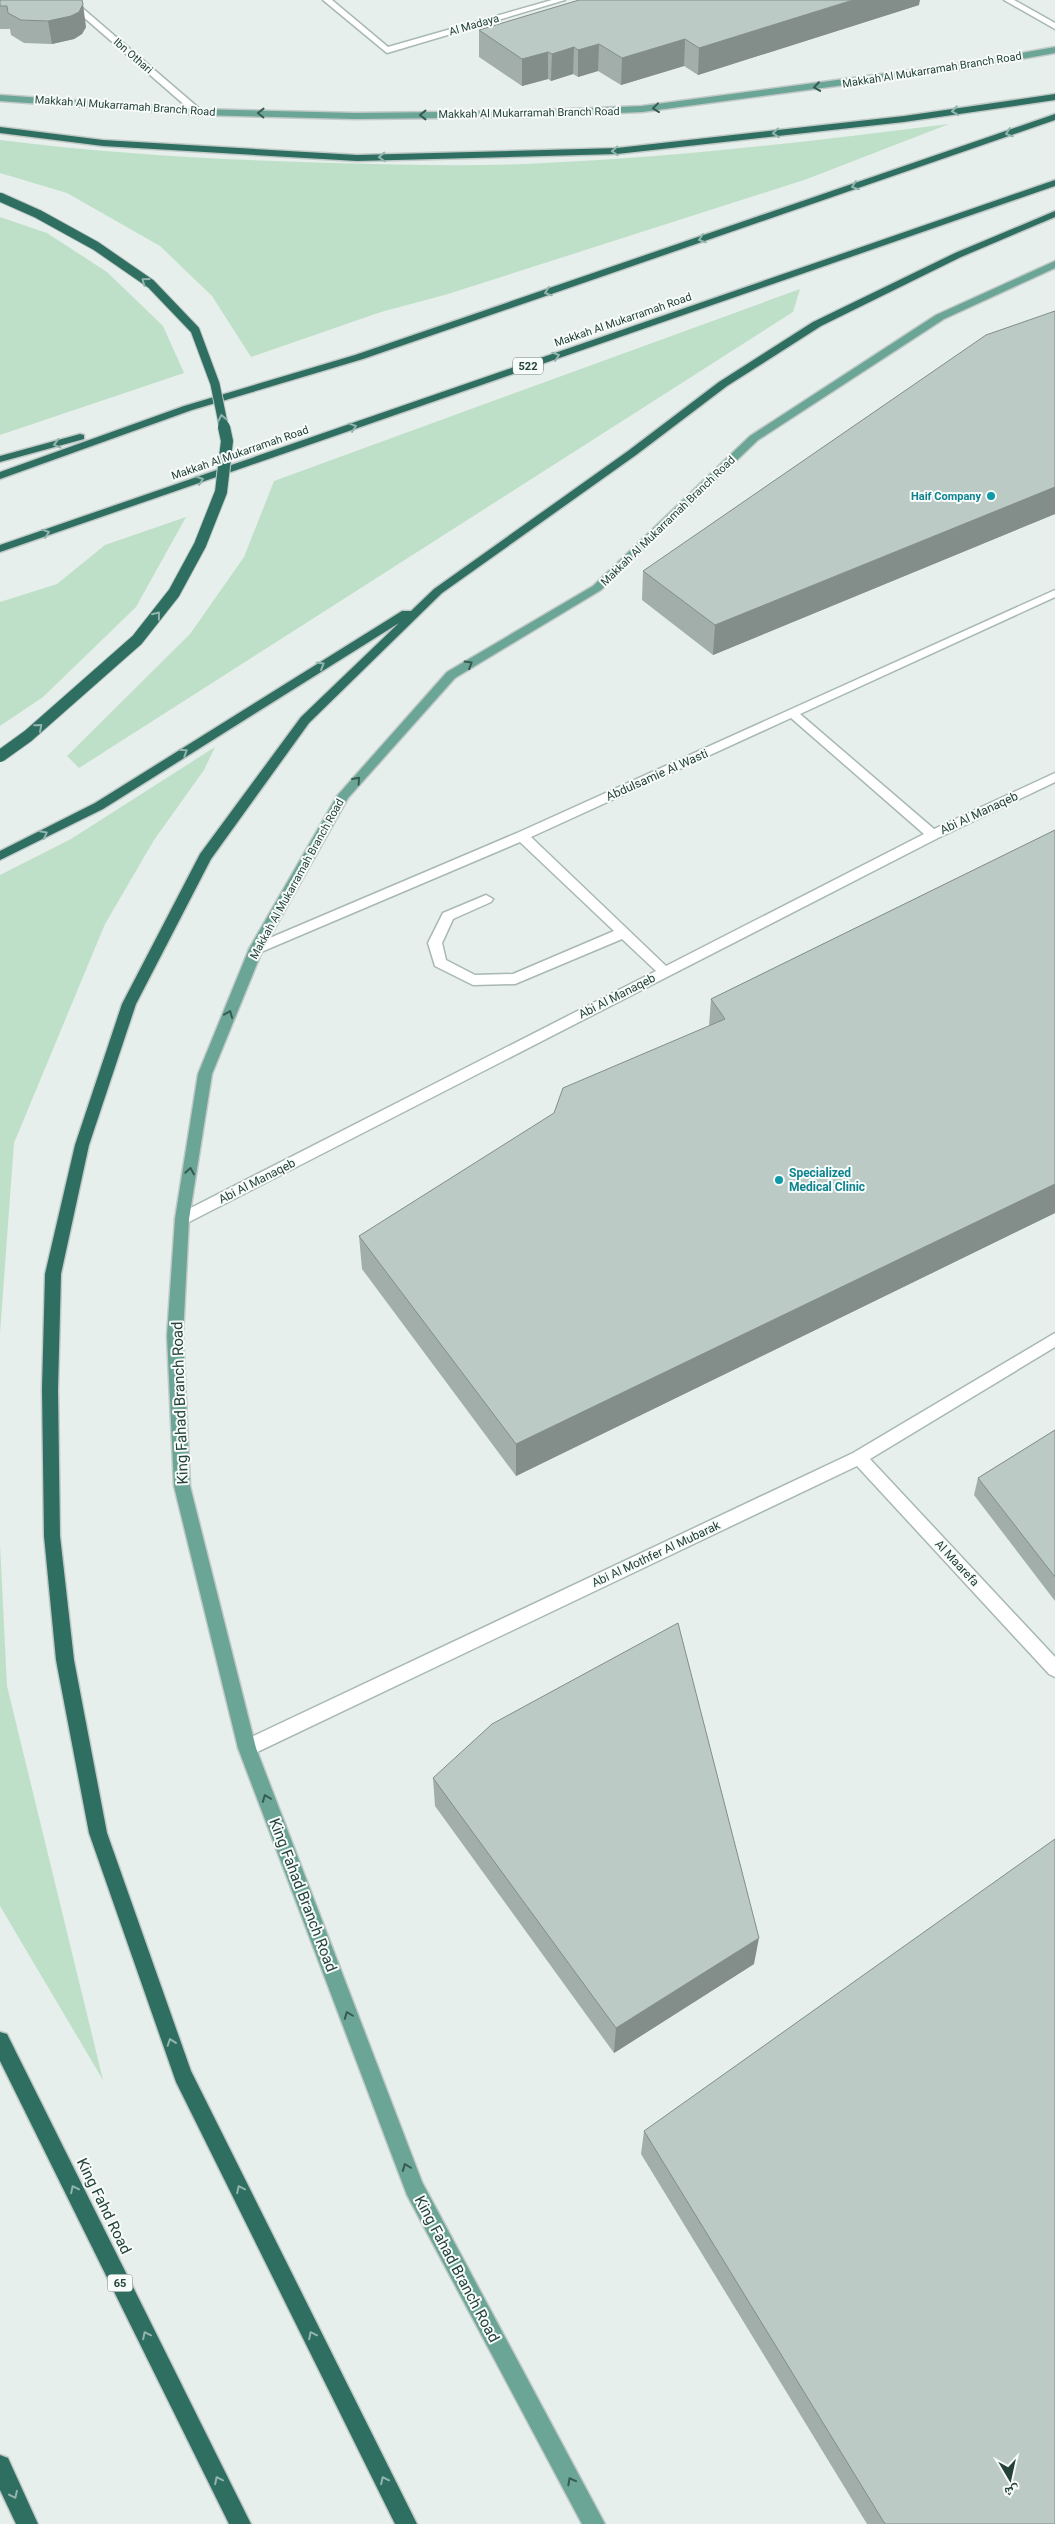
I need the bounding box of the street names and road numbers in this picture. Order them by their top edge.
street label: Al Madaya [448,12,500,38]
street label: Ibn Othari [111,35,155,77]
street label: Makkah Al Mukarramah Branch Road [842,49,1022,91]
street label: Makkah Al Mukarramah Branch Road [34,93,216,119]
street label: Makkah Al Mukarramah Branch Road [438,105,620,121]
street label: Makkah Al Mukarramah Road [553,290,693,350]
road number: 522 [513,358,543,374]
street label: Makkah Al Mukarramah Road [170,423,310,483]
street label: Makkah Al Mukarramah Branch Road [598,453,738,589]
street label: Abdulsamie Al Wasti [604,746,710,804]
street label: Abi Al Manaqeb [938,789,1020,837]
street label: Makkah Al Mukarramah Branch Road [247,797,347,961]
street label: Abi Al Manaqeb [576,971,658,1021]
street label: Abi Al Manaqeb [216,1156,298,1206]
street label: King Fahad Branch Road [168,1321,192,1485]
street label: Abi Al Mothfer Al Mubarak [590,1518,723,1590]
street label: Al Maarefa [932,1537,982,1589]
street label: King Fahad Branch Road [265,1816,341,1974]
street label: King Fahd Road [73,2155,135,2257]
street label: King Fahad Branch Road [411,2193,503,2345]
road number: 65 [108,2274,132,2292]

